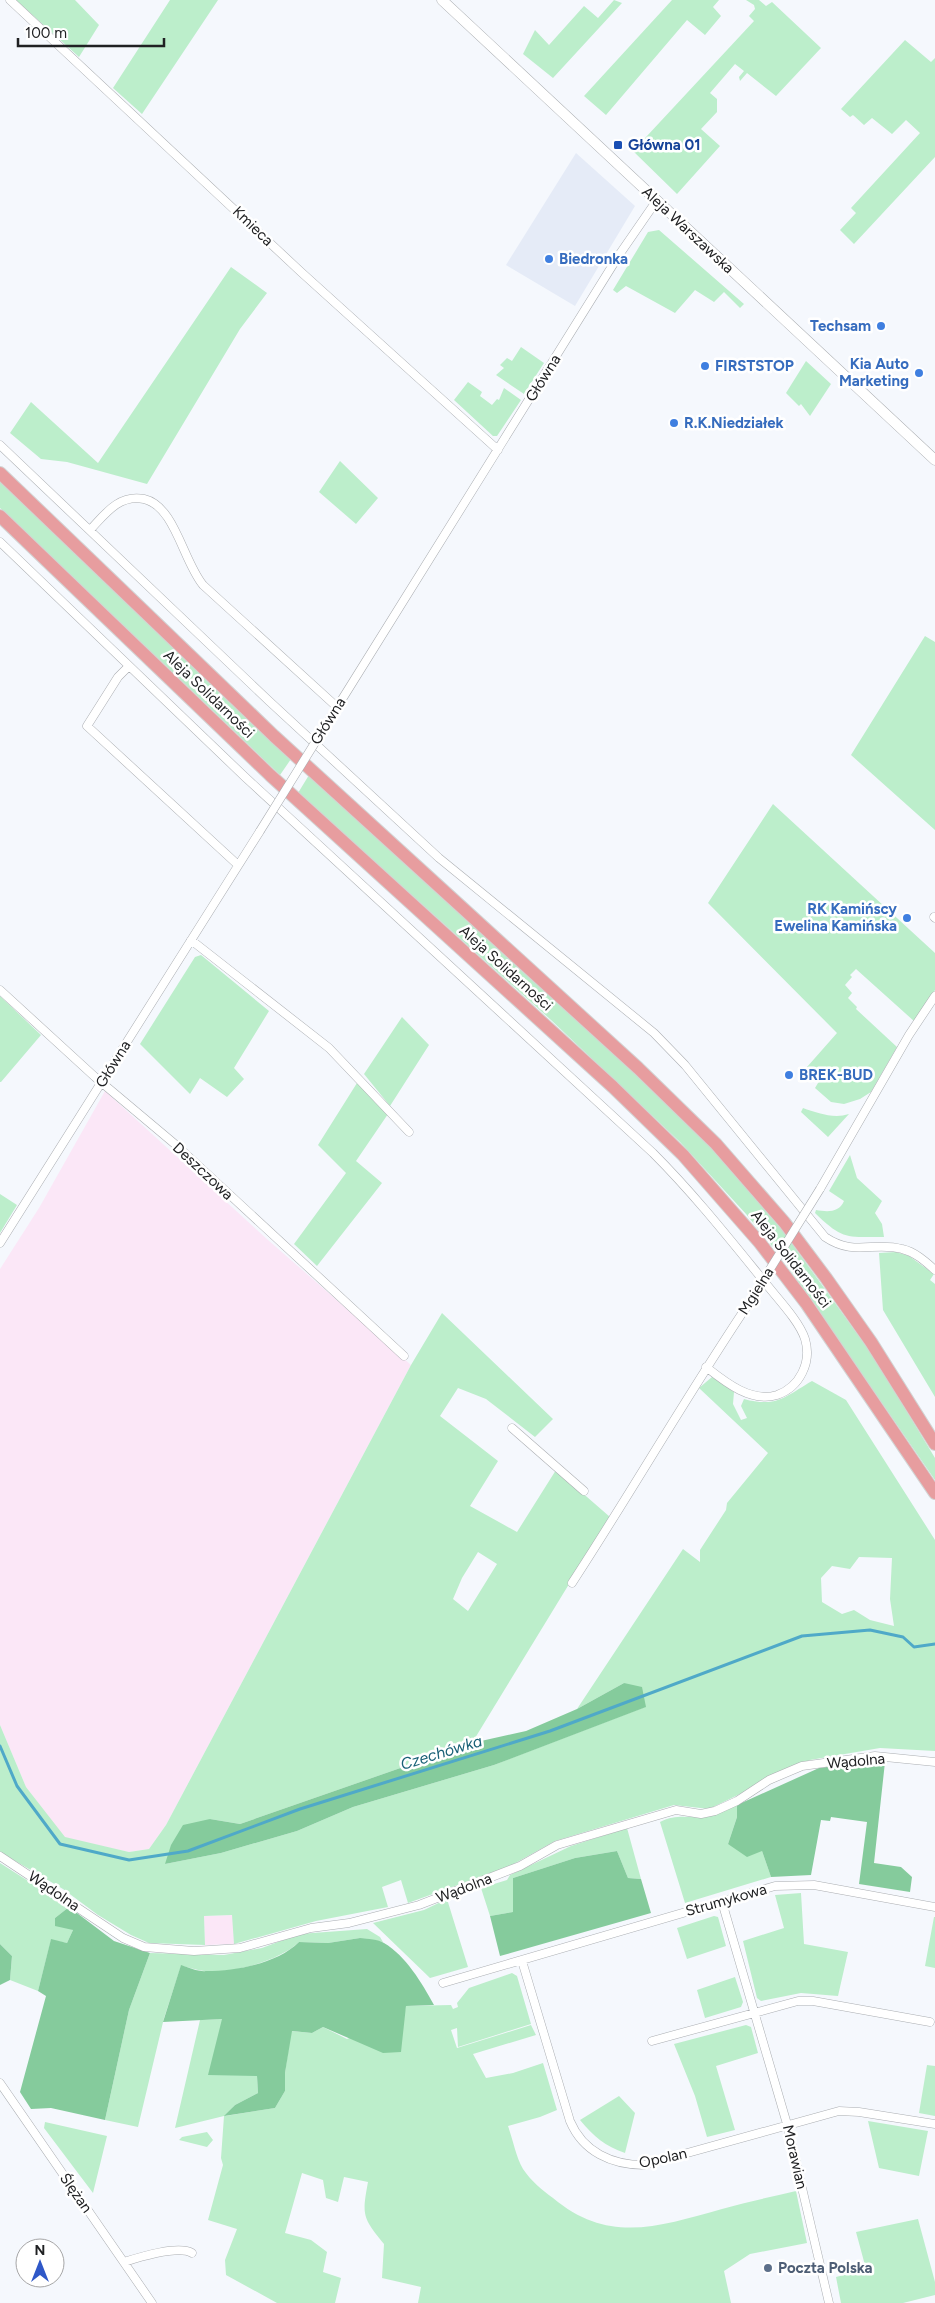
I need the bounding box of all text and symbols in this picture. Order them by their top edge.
scale bar [18,15,164,47]
text: 100 m [25,24,67,42]
place label: Główna 01 [628,136,700,154]
marker: Główna 01 [612,139,624,151]
street label: Aleja Warszawska [638,183,738,277]
street label: Kmieca [229,202,277,250]
place label: Biedronka [559,250,628,268]
marker: Biedronka [543,253,555,265]
place label: Techsam [810,317,871,335]
marker: Techsam [875,320,887,332]
street label: Główna [522,351,564,405]
place label: Kia Auto Marketing [839,355,909,390]
place label: FIRSTSTOP [715,357,794,375]
marker: FIRSTSTOP [699,360,711,372]
marker: Kia Auto Marketing [913,367,925,379]
place label: R.K.Niedziałek [684,414,784,432]
marker: R.K.Niedziałek [668,417,680,429]
street label: Aleja Solidarności [160,646,258,742]
street label: Główna [307,694,349,748]
place label: RK Kamińscy Ewelina Kamińska [774,900,897,935]
marker: RK Kamińscy Ewelina Kamińska [901,912,913,924]
street label: Aleja Solidarności [456,922,556,1014]
street label: Główna [92,1037,134,1091]
place label: BREK-BUD [799,1066,873,1084]
marker: BREK-BUD [783,1069,795,1081]
street label: Deszczowa [169,1138,237,1204]
street label: Aleja Solidarności [747,1207,835,1311]
street label: Mgielna [734,1264,778,1318]
water label: Czechówka [398,1731,484,1774]
street label: Wądolna [826,1749,886,1773]
street label: Wądolna [25,1867,83,1915]
street label: Wądolna [434,1869,494,1907]
street label: Strumykowa [683,1880,769,1920]
street label: Morawian [779,2123,811,2191]
street label: Opolan [637,2144,689,2172]
street label: Ślężan [56,2170,96,2216]
north arrow [15,2238,65,2288]
text: N [35,2242,45,2259]
place label: Poczta Polska [778,2259,872,2277]
marker: Poczta Polska [762,2262,774,2274]

